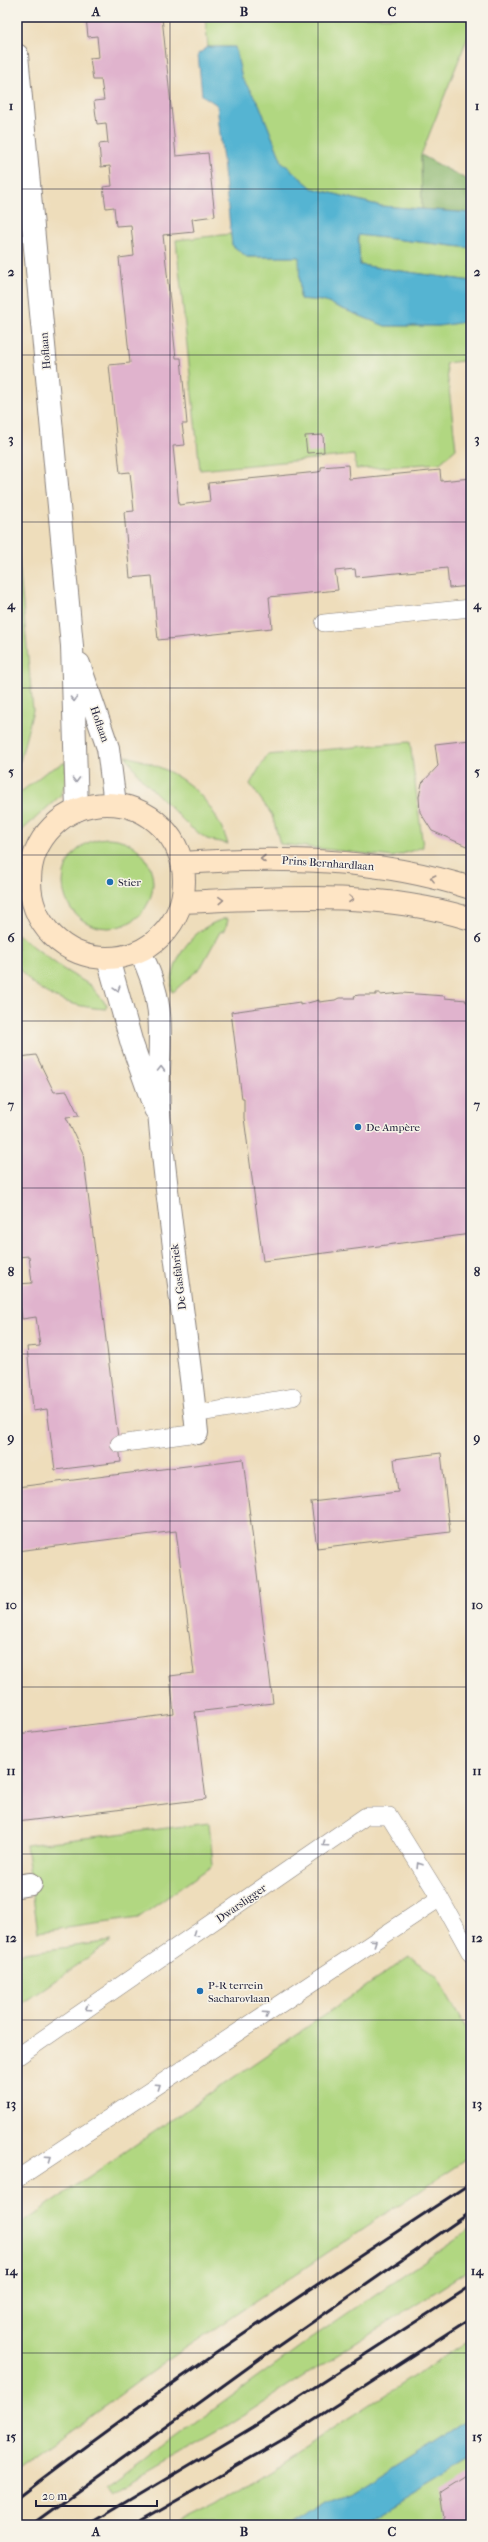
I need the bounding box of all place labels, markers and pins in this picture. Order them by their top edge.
place label: Stier [118,876,141,889]
marker: Stier [105,877,115,887]
place label: De Ampère [366,1121,420,1134]
marker: De Ampère [353,1122,363,1132]
place label: P+R terrein Sacharovlaan [208,1979,270,2005]
marker: P+R terrein Sacharovlaan [195,1986,205,1996]

